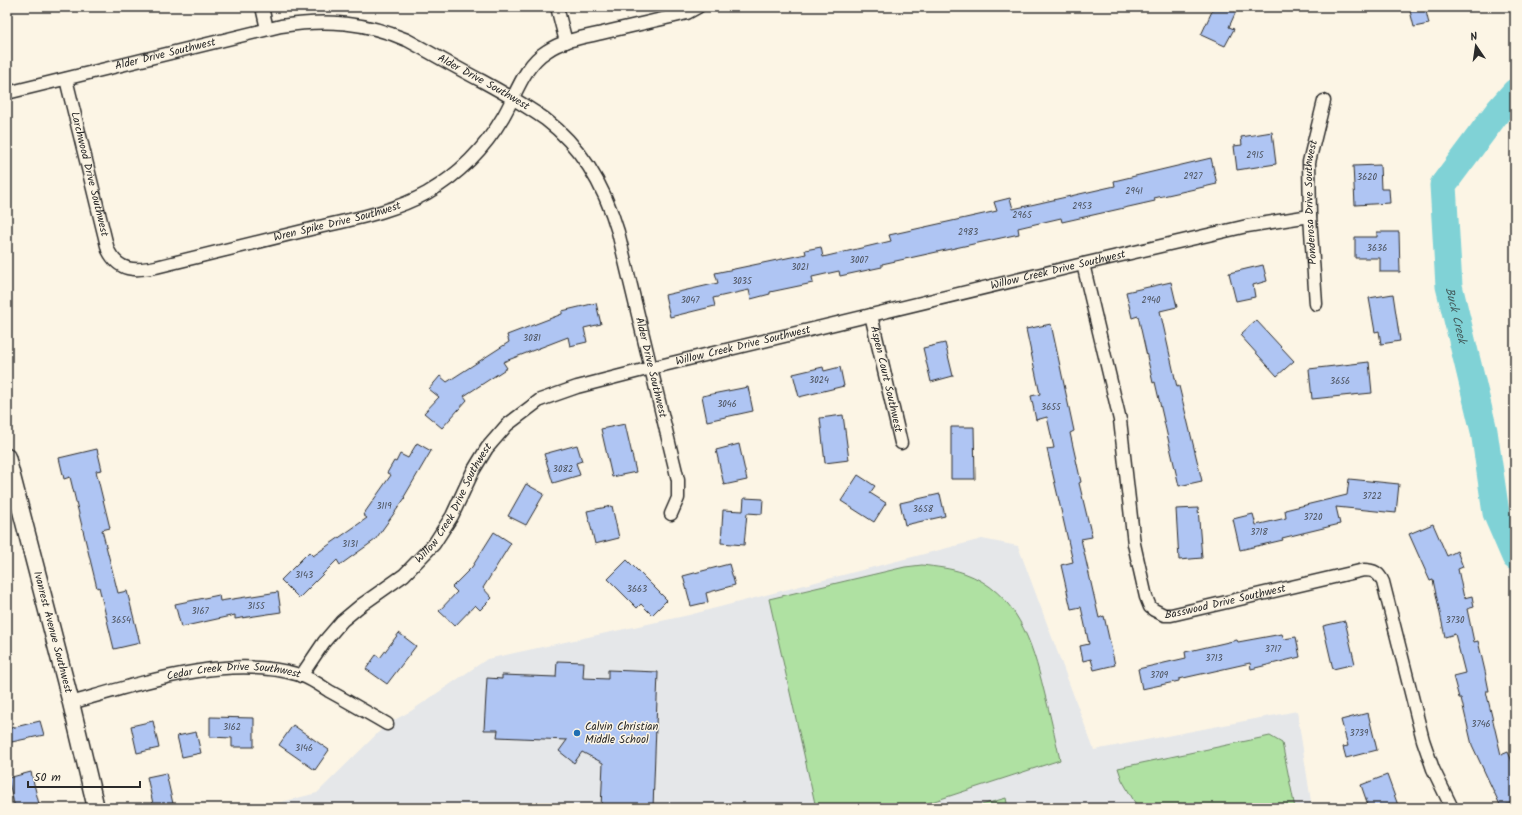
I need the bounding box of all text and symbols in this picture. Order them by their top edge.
north arrow [1456,26,1496,66]
text: N [1469,28,1479,47]
street label: Alder Drive Southwest [113,33,218,75]
street label: Alder Drive Southwest [434,49,534,116]
street label: Larchwood Drive Southwest [65,110,114,239]
street label: Ponderosa Drive Southwest [1300,137,1323,265]
house number: 2915 [1246,148,1265,163]
house number: 2927 [1184,169,1203,184]
house number: 3620 [1357,170,1377,185]
house number: 2941 [1125,184,1143,199]
street label: Wren Spike Drive Southwest [272,197,404,247]
house number: 2953 [1072,199,1092,214]
house number: 2965 [1012,208,1033,223]
house number: 2983 [958,225,978,240]
house number: 3636 [1367,241,1387,256]
street label: Willow Creek Drive Southwest [989,245,1128,295]
house number: 3007 [850,253,869,268]
house number: 3021 [791,260,809,275]
house number: 3035 [732,274,753,289]
water label: Buck Creek [1440,285,1473,347]
house number: 3047 [681,293,700,308]
house number: 2940 [1141,293,1161,308]
street label: Alder Drive Southwest [630,315,672,420]
street label: Willow Creek Drive Southwest [674,321,813,371]
street label: Aspen Court Southwest [865,324,907,435]
house number: 3081 [523,331,541,346]
house number: 3024 [809,373,829,388]
house number: 3656 [1330,374,1350,389]
house number: 3046 [717,397,737,412]
house number: 3655 [1041,400,1062,415]
street label: Willow Creek Drive Southwest [411,438,497,568]
house number: 3082 [553,462,573,477]
house number: 3722 [1362,489,1382,504]
house number: 3119 [376,499,392,514]
house number: 3658 [913,502,934,517]
house number: 3720 [1303,510,1323,525]
house number: 3718 [1250,525,1268,540]
house number: 3131 [342,537,358,552]
house number: 3143 [295,568,313,583]
street label: Ivanrest Avenue Southwest [28,569,77,696]
street label: Basswood Drive Southwest [1165,579,1288,624]
house number: 3663 [627,582,647,597]
house number: 3155 [247,599,266,614]
house number: 3167 [191,604,209,619]
house number: 3654 [111,613,131,628]
house number: 3730 [1446,613,1465,628]
house number: 3717 [1265,642,1282,657]
house number: 3713 [1205,651,1223,666]
street label: Cedar Creek Drive Southwest [165,658,304,686]
house number: 3709 [1150,668,1169,683]
house number: 3746 [1471,717,1491,732]
place label: Calvin Christian Middle School [585,718,658,749]
house number: 3162 [223,720,241,735]
house number: 3739 [1350,726,1369,741]
marker: Calvin Christian Middle School [572,728,582,738]
house number: 3146 [295,741,313,756]
scale bar [28,763,140,789]
text: 50 m [34,768,61,787]

